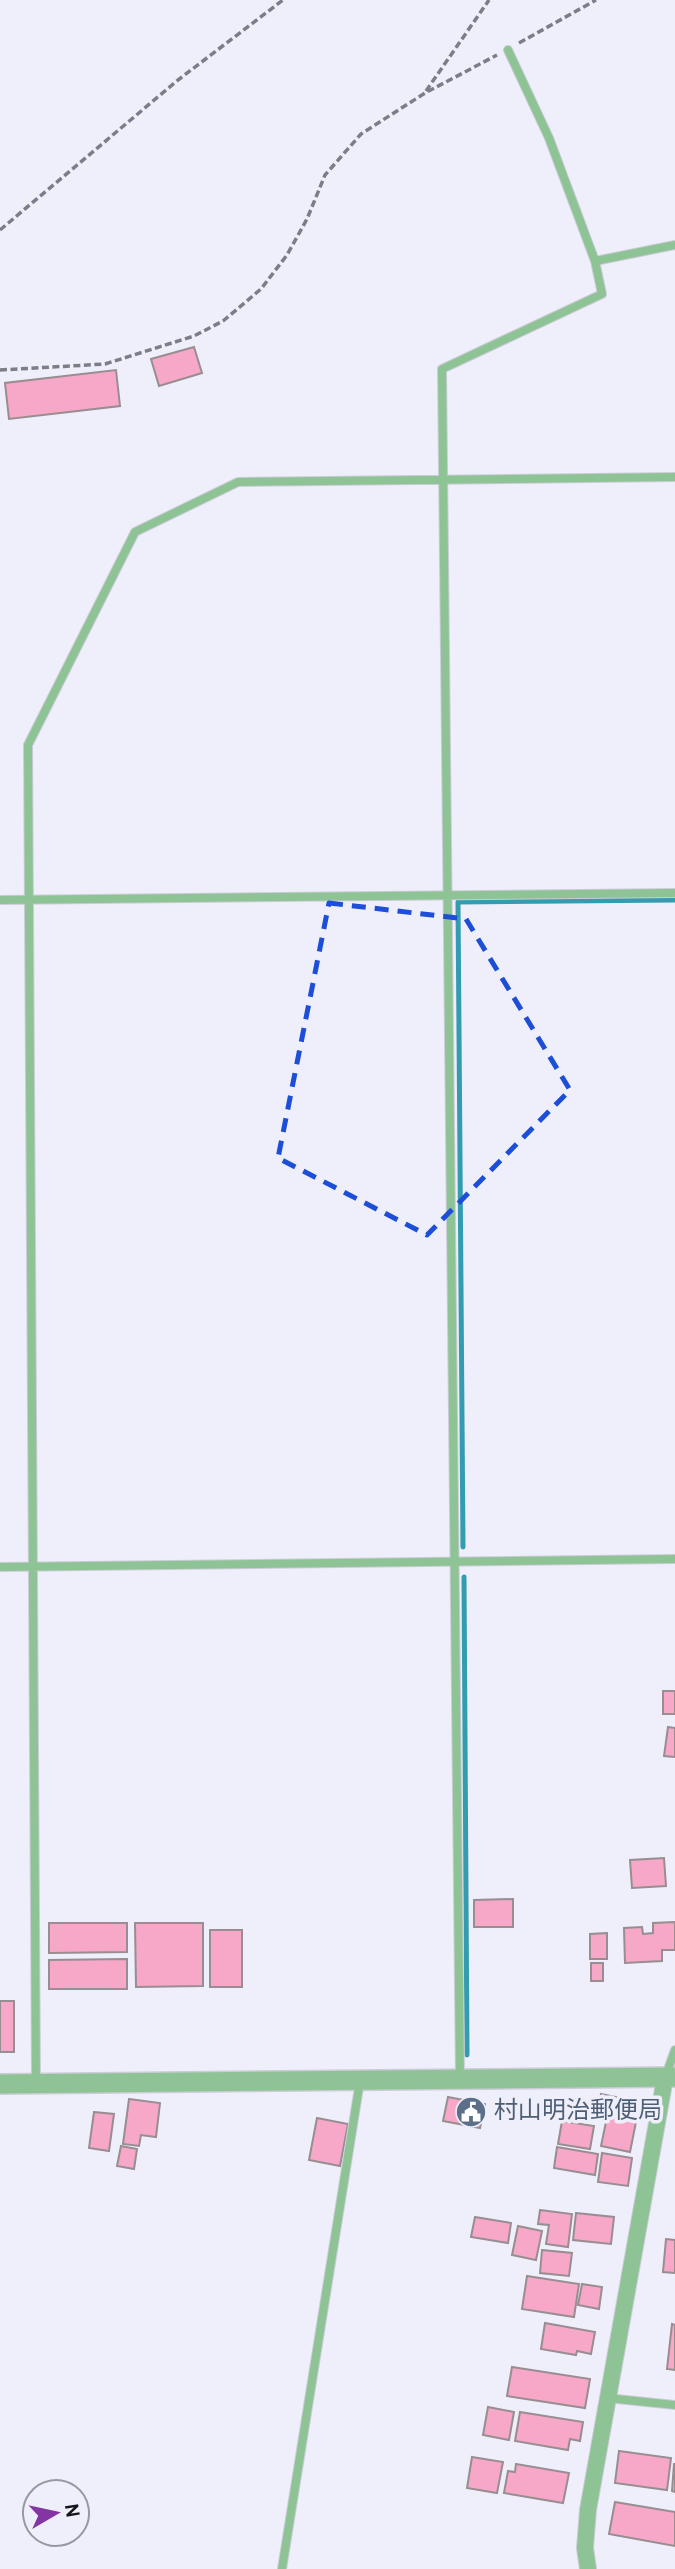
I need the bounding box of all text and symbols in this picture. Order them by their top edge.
public building icon: 村山明治郵便局 [454,2095,488,2129]
place label: 村山明治郵便局 [494,2097,662,2127]
north arrow [21,2478,91,2548]
text: N [58,2502,84,2519]

